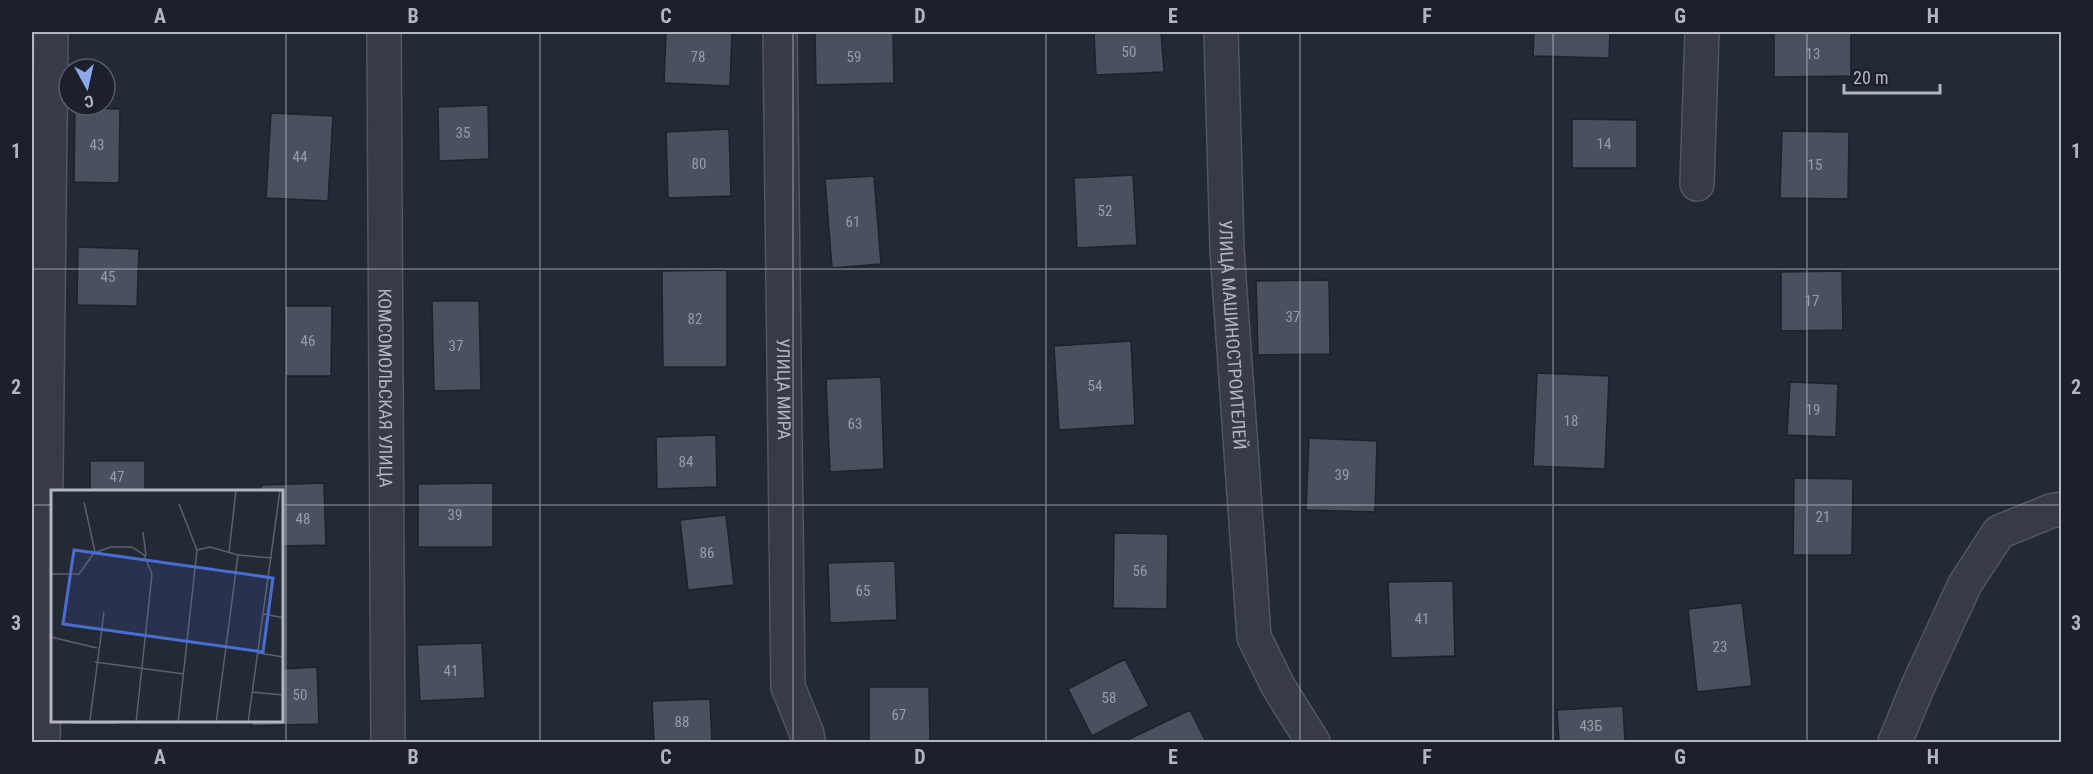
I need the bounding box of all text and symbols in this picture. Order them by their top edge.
text: A [154,4,166,28]
text: B [407,4,419,28]
text: C [660,4,672,28]
text: D [914,4,926,28]
text: E [1168,4,1178,28]
text: F [1422,4,1432,28]
text: G [1674,4,1686,28]
text: H [1927,4,1939,28]
house number: 50 [1122,43,1136,61]
house number: 13 [1806,45,1820,63]
house number: 78 [691,48,705,66]
house number: 59 [847,48,861,66]
north arrow [57,57,117,117]
scale bar [1844,57,1940,95]
text: 20 m [1853,67,1888,88]
text: С [83,91,95,111]
house number: 35 [456,124,470,142]
house number: 14 [1597,135,1611,153]
house number: 43 [90,136,104,154]
text: 1 [11,139,21,163]
text: 1 [2071,139,2081,163]
house number: 44 [293,148,307,166]
house number: 80 [692,155,706,173]
house number: 15 [1808,156,1822,174]
house number: 52 [1098,202,1112,220]
house number: 61 [846,213,860,231]
street label: УЛИЦА МАШИНОСТРОИТЕЛЕЙ [1216,219,1251,450]
house number: 45 [101,268,115,286]
street label: КОМСОМОЛЬСКАЯ УЛИЦА [375,288,397,488]
house number: 17 [1805,292,1819,310]
house number: 37 [1286,308,1300,326]
house number: 82 [688,310,702,328]
house number: 46 [301,332,315,350]
house number: 37 [449,337,463,355]
street label: УЛИЦА МИРА [773,338,795,441]
text: 2 [11,375,21,399]
text: 2 [2071,375,2081,399]
house number: 54 [1088,377,1102,395]
house number: 19 [1806,401,1820,419]
house number: 18 [1564,412,1578,430]
house number: 63 [848,415,862,433]
house number: 84 [679,453,693,471]
house number: 39 [1335,466,1349,484]
house number: 47 [110,468,124,486]
inset map [51,490,284,723]
house number: 39 [448,506,462,524]
house number: 21 [1816,508,1830,526]
house number: 48 [296,510,310,528]
house number: 86 [700,544,714,562]
house number: 56 [1133,562,1147,580]
house number: 65 [856,582,870,600]
house number: 41 [1415,610,1429,628]
text: 3 [11,611,21,635]
text: 3 [2071,611,2081,635]
house number: 23 [1713,638,1727,656]
house number: 41 [444,662,458,680]
house number: 50 [293,686,307,704]
house number: 58 [1102,689,1116,707]
house number: 67 [892,706,906,724]
house number: 88 [675,713,689,731]
house number: 43Б [1579,717,1603,735]
text: A [154,745,166,769]
text: B [407,745,419,769]
text: C [660,745,672,769]
text: D [914,745,926,769]
text: E [1168,745,1178,769]
text: F [1422,745,1432,769]
text: G [1674,745,1686,769]
text: H [1927,745,1939,769]

